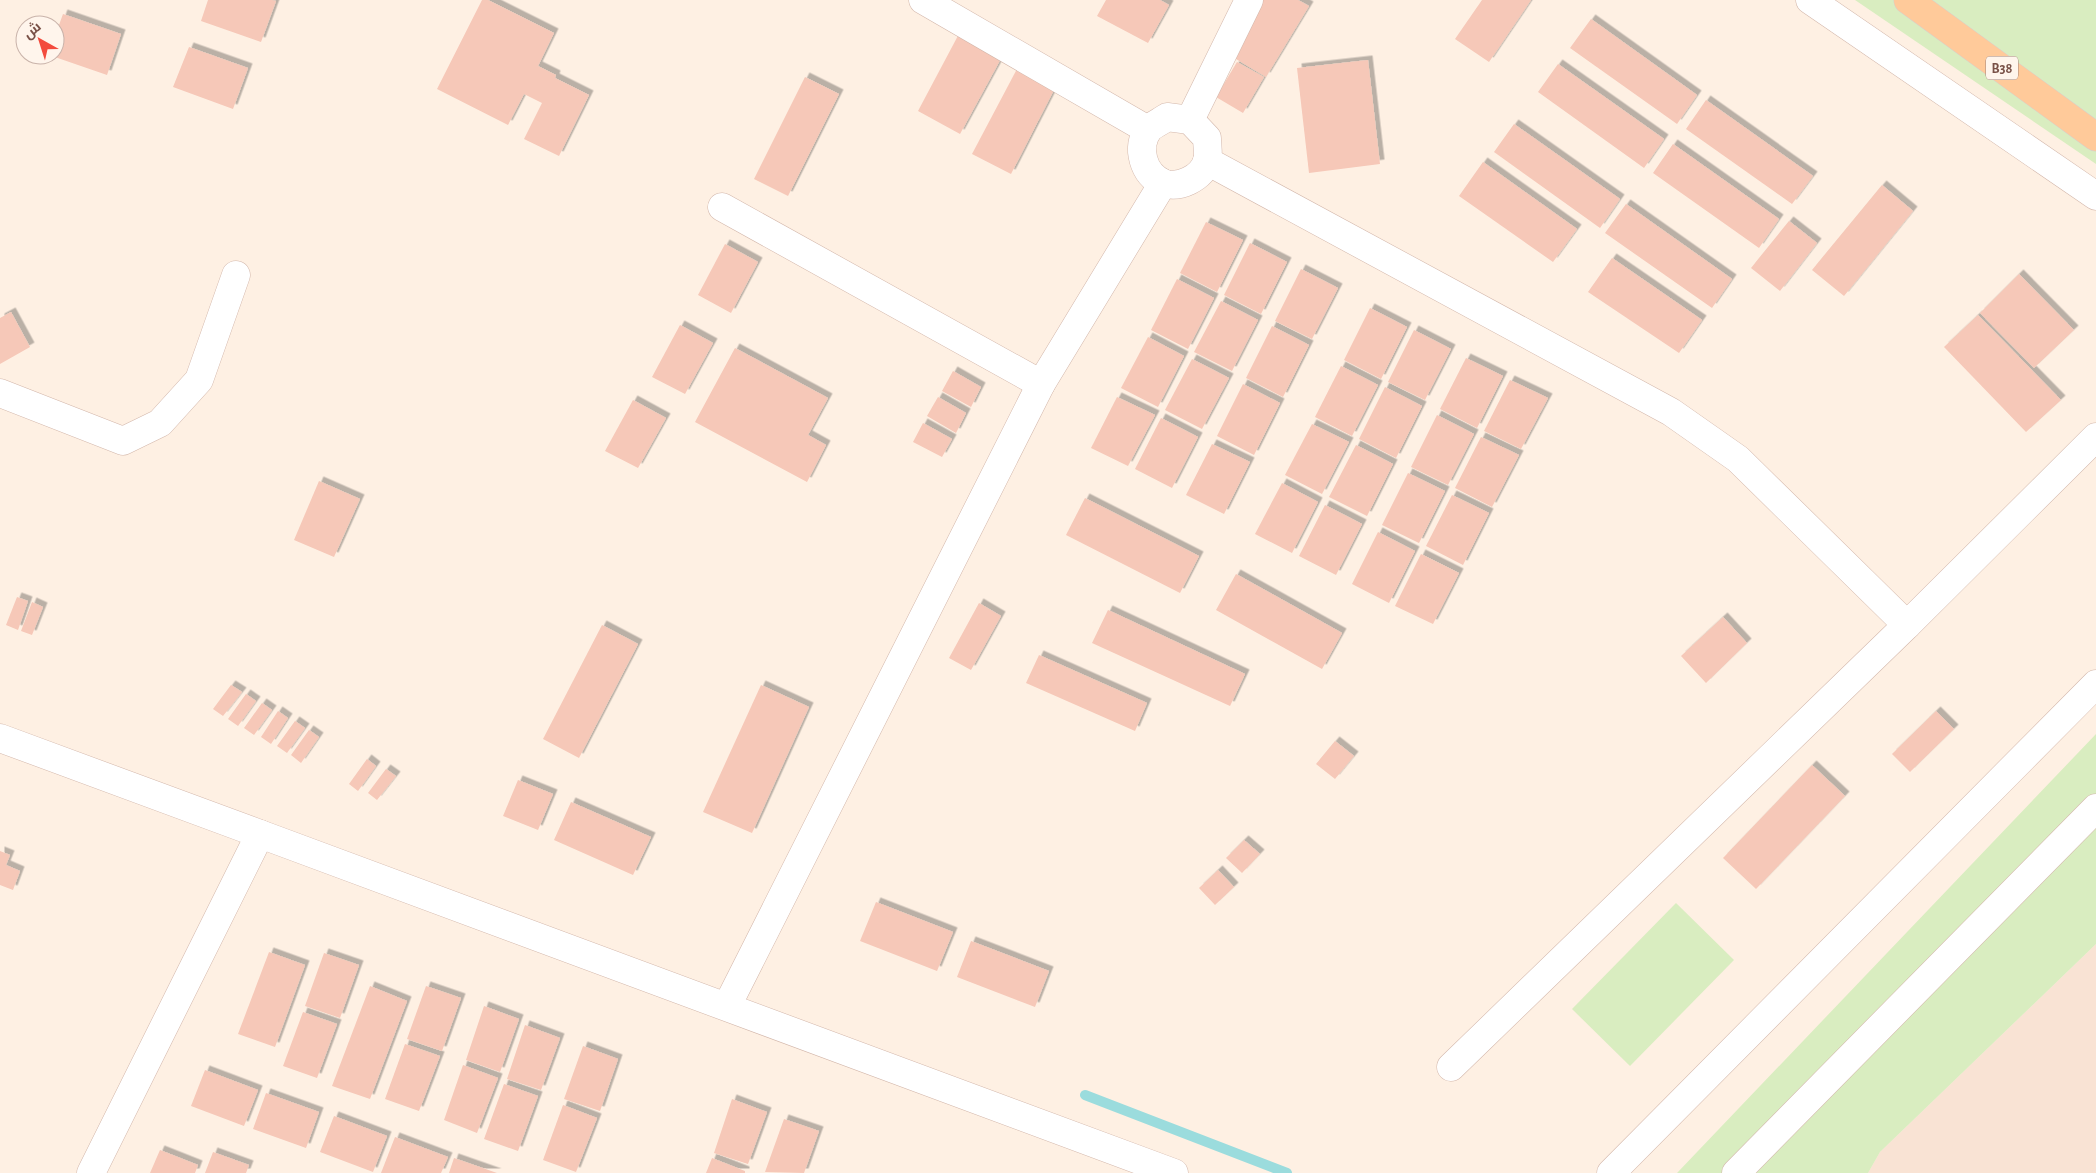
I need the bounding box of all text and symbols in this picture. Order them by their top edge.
north arrow [15,15,65,65]
text: ش [20,18,44,43]
road number: B38 [1986,56,2018,80]

